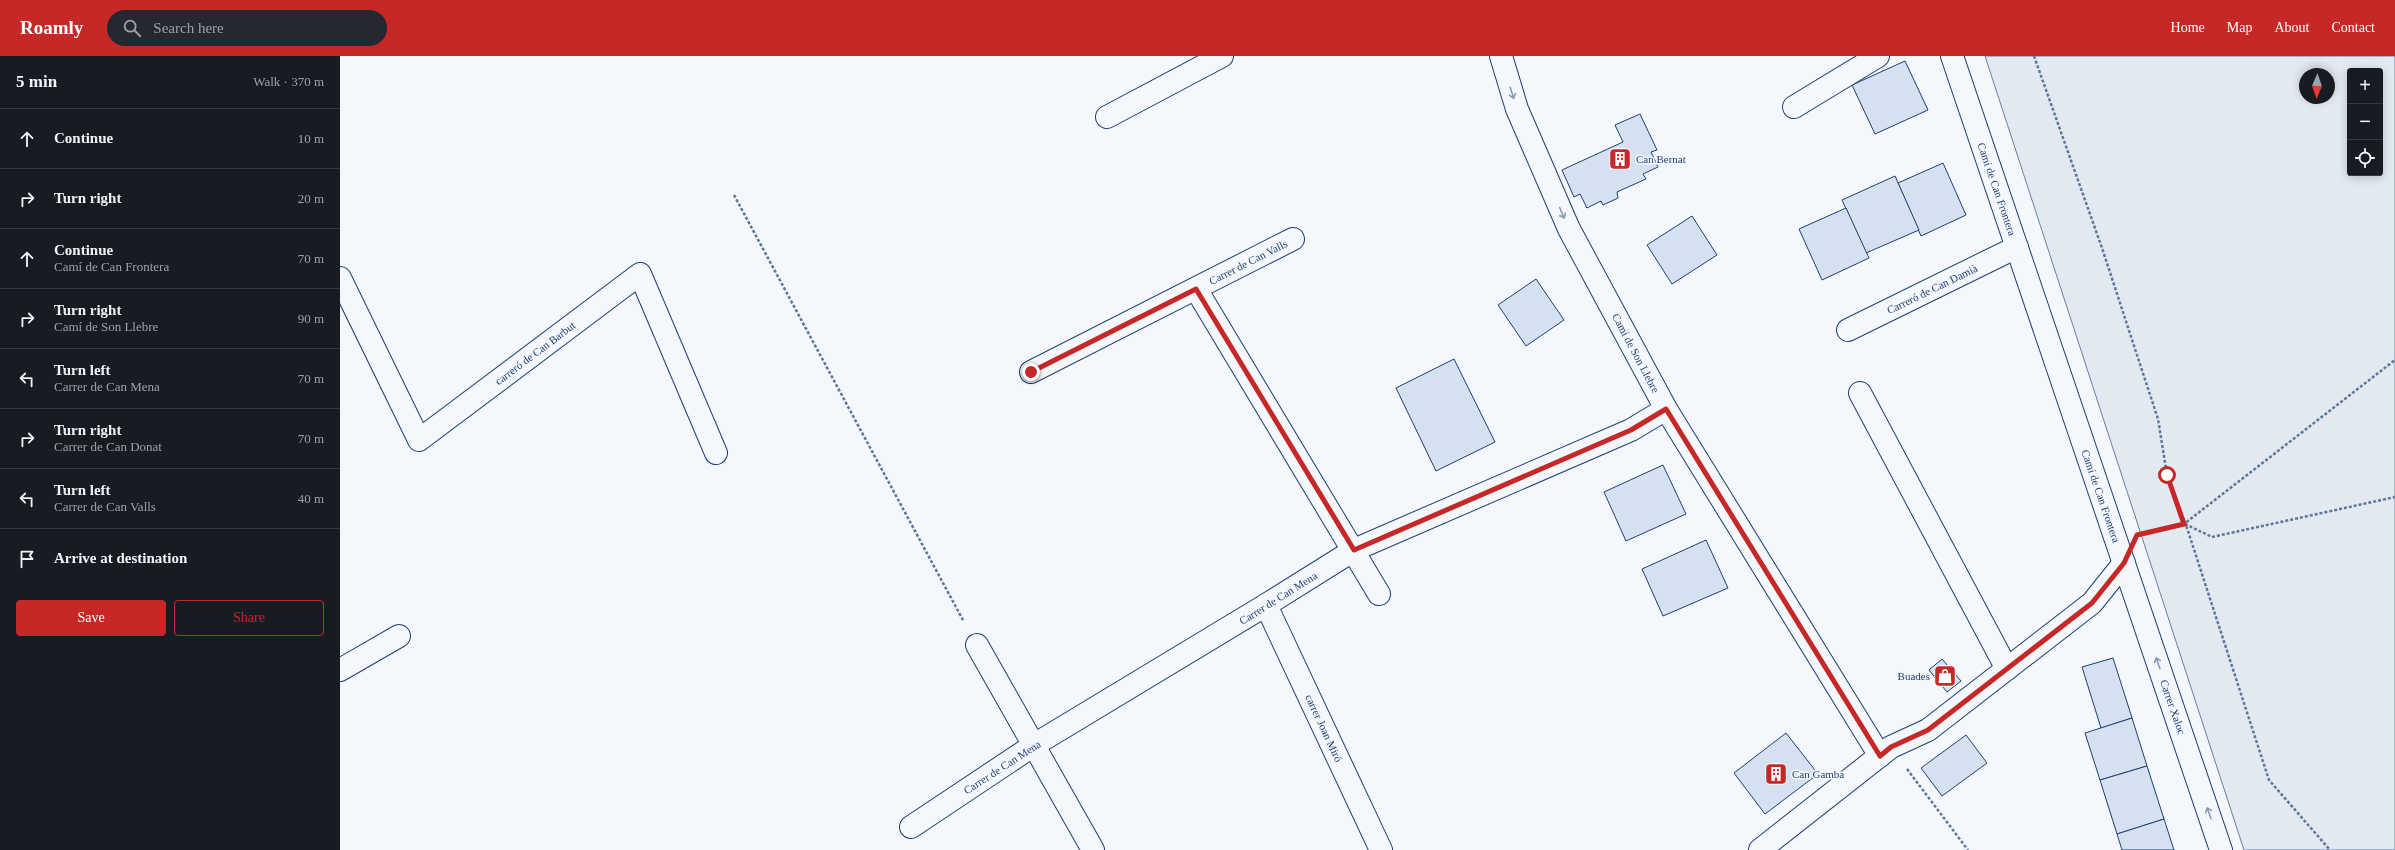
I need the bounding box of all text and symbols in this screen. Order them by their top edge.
search box [107,10,387,46]
text: Roamly [20,17,83,38]
icon: search [121,17,143,39]
text: Search here [153,20,224,36]
text: Home [2171,20,2205,35]
text: Map [2227,20,2252,35]
text: About [2274,20,2309,35]
text: Contact [2331,20,2375,35]
north arrow [2299,68,2335,104]
map controls [2347,68,2383,176]
button: + [2347,68,2383,104]
text: 5 min [16,72,57,91]
text: Walk · 370 m [253,74,324,89]
one-way arrow [1509,87,1516,100]
button: − [2347,104,2383,140]
icon: ahead [16,128,38,150]
text: Continue [54,130,113,146]
text: 10 m [298,131,324,146]
button: locate [2347,140,2383,176]
street label: Camí de Can Frontera [1975,141,2019,237]
building icon: Can Bernat [1607,146,1633,172]
place label: Can Bernat [1636,153,1686,165]
icon: right [16,188,38,210]
text: Turn right [54,190,121,206]
text: 20 m [298,191,324,206]
one-way arrow [1558,207,1566,219]
street label: Carrer de Can Valls [1207,237,1289,287]
text: Continue [54,242,113,258]
icon: ahead [16,248,38,270]
text: 70 m [298,251,324,266]
text: Camí de Can Frontera [54,259,169,274]
street label: Carreró de Can Damià [1885,262,1979,316]
text: Turn right [54,302,121,318]
icon: right [16,308,38,330]
text: 90 m [298,311,324,326]
street label: Camí de Son Llebre [1610,311,1662,395]
text: Camí de Son Llebre [54,319,158,334]
street label: carreró de Can Barbut [492,319,578,387]
text: Turn left [54,362,111,378]
route end [1022,363,1040,381]
icon: left [16,368,38,390]
text: 70 m [298,371,324,386]
text: Carrer de Can Mena [54,379,160,394]
text: Turn right [54,422,121,438]
icon: right [16,428,38,450]
text: 70 m [298,431,324,446]
text: Carrer de Can Donat [54,439,162,454]
street label: Camí de Can Frontera [2079,448,2123,544]
route start [2158,466,2176,484]
text: Turn left [54,482,111,498]
icon: left [16,488,38,510]
text: 40 m [298,491,324,506]
text: Carrer de Can Valls [54,499,156,514]
icon: arrive [16,548,38,570]
text: Arrive at destination [54,550,187,566]
street label: Carrer de Can Mena [1237,569,1319,627]
button: Save [16,600,166,636]
button: Share [174,600,324,636]
one-way arrow [2154,657,2161,670]
shop icon: Buades [1932,663,1958,689]
place label: Buades [1898,670,1930,682]
street label: Carrer Xaloc [2158,678,2188,736]
street label: carrer Joan Miró [1303,692,1345,764]
street label: Carrer de Can Mena [961,738,1043,796]
building icon: Can Gamba [1763,761,1789,787]
place label: Can Gamba [1792,768,1844,780]
one-way arrow [2205,807,2212,820]

